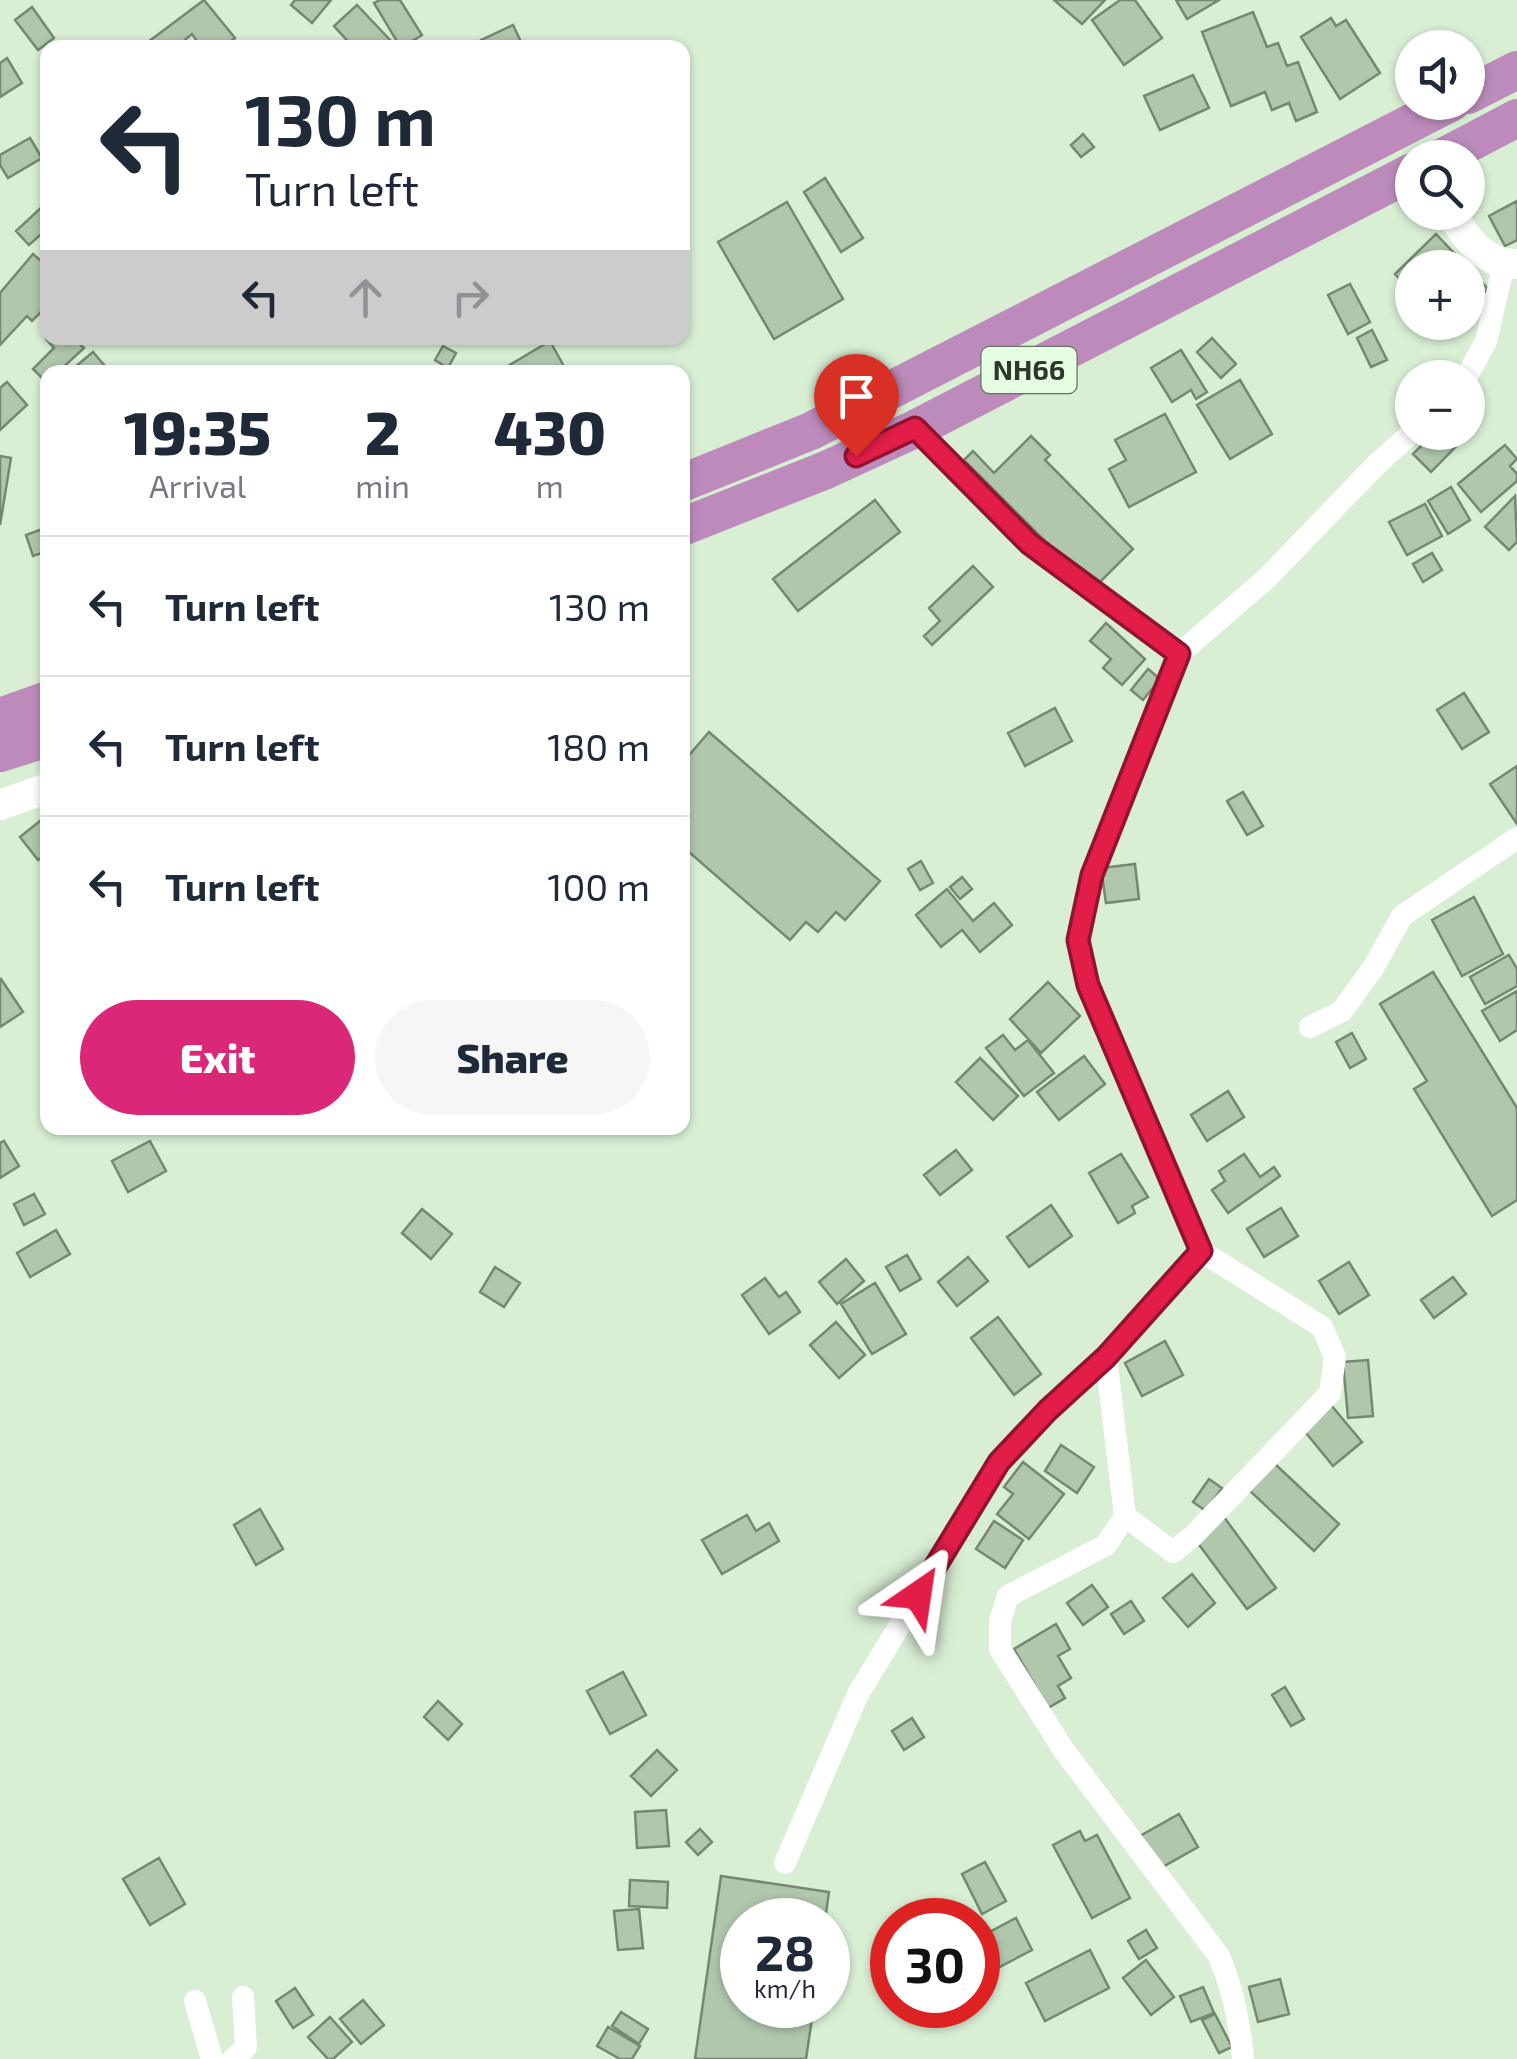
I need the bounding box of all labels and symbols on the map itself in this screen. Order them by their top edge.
road number: NH66 [982,347,1076,393]
pin [814,354,899,457]
position arrow [866,1543,970,1647]
speed limit sign: 30 [870,1898,1000,2028]

